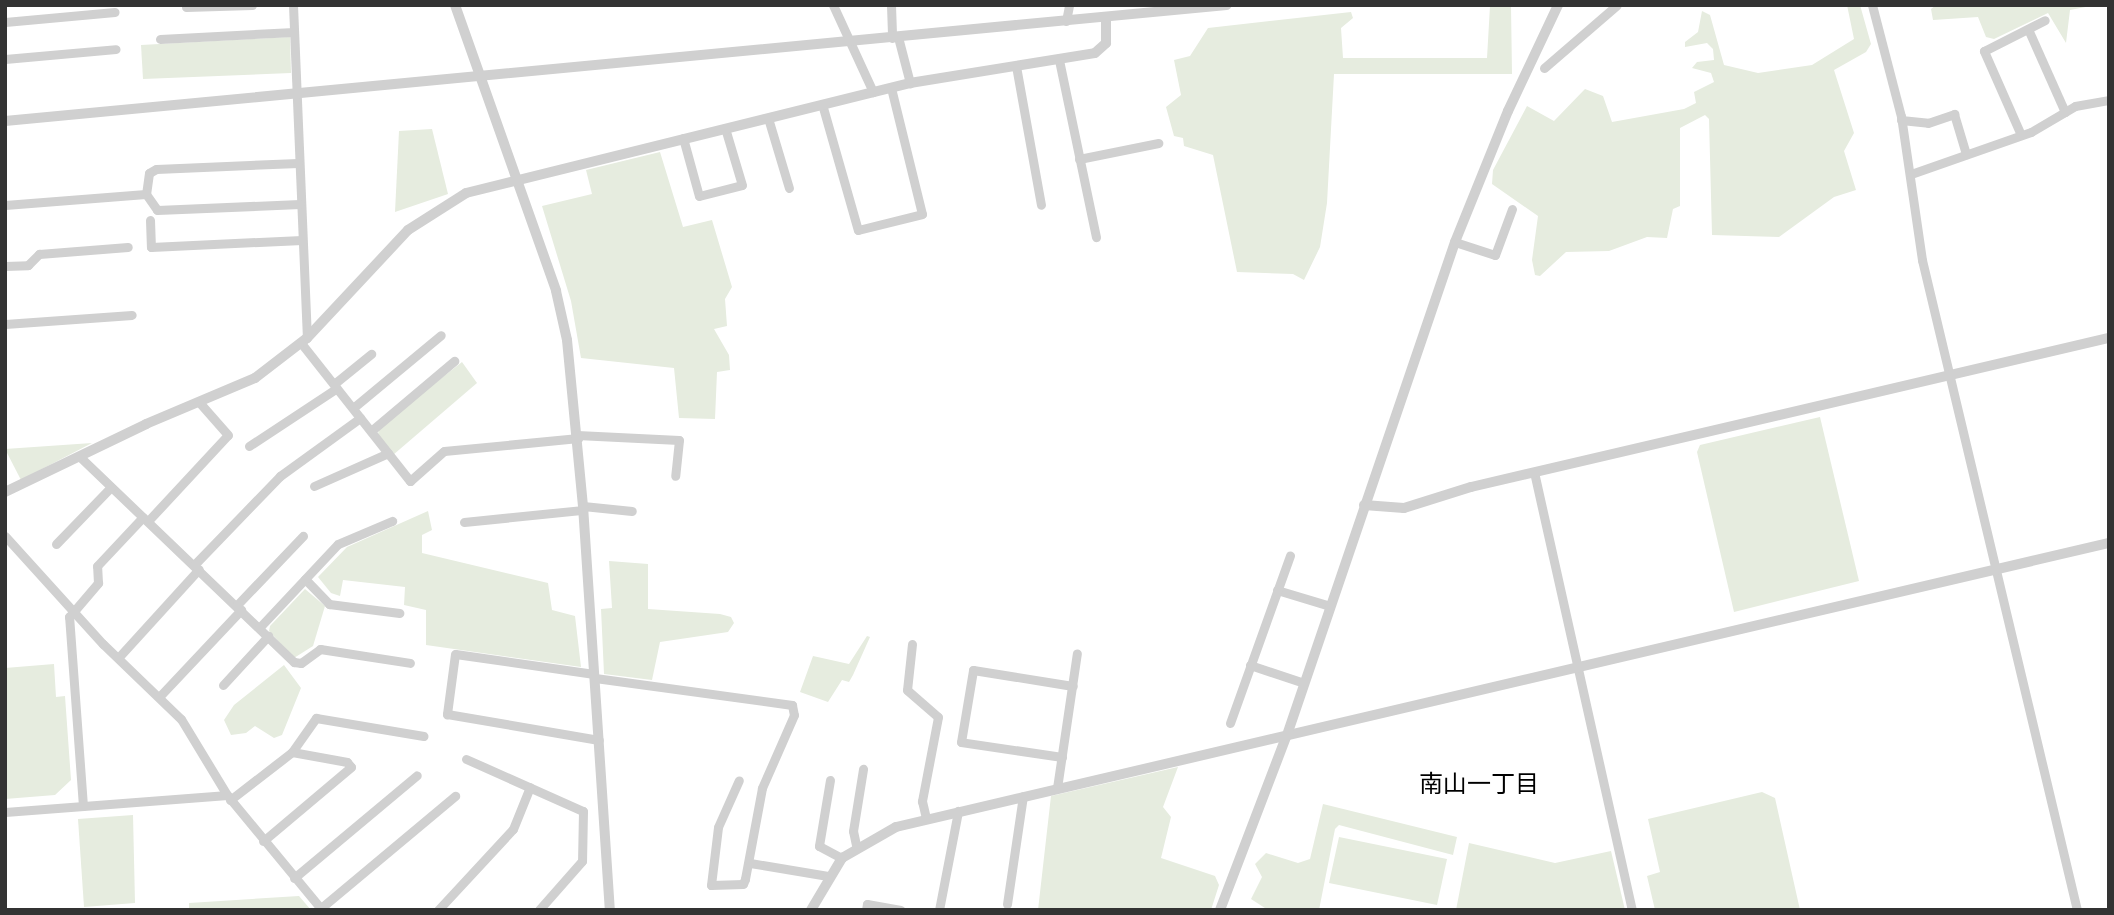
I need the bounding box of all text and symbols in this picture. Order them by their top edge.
district label: 南山一丁目 [1419,770,1539,798]

